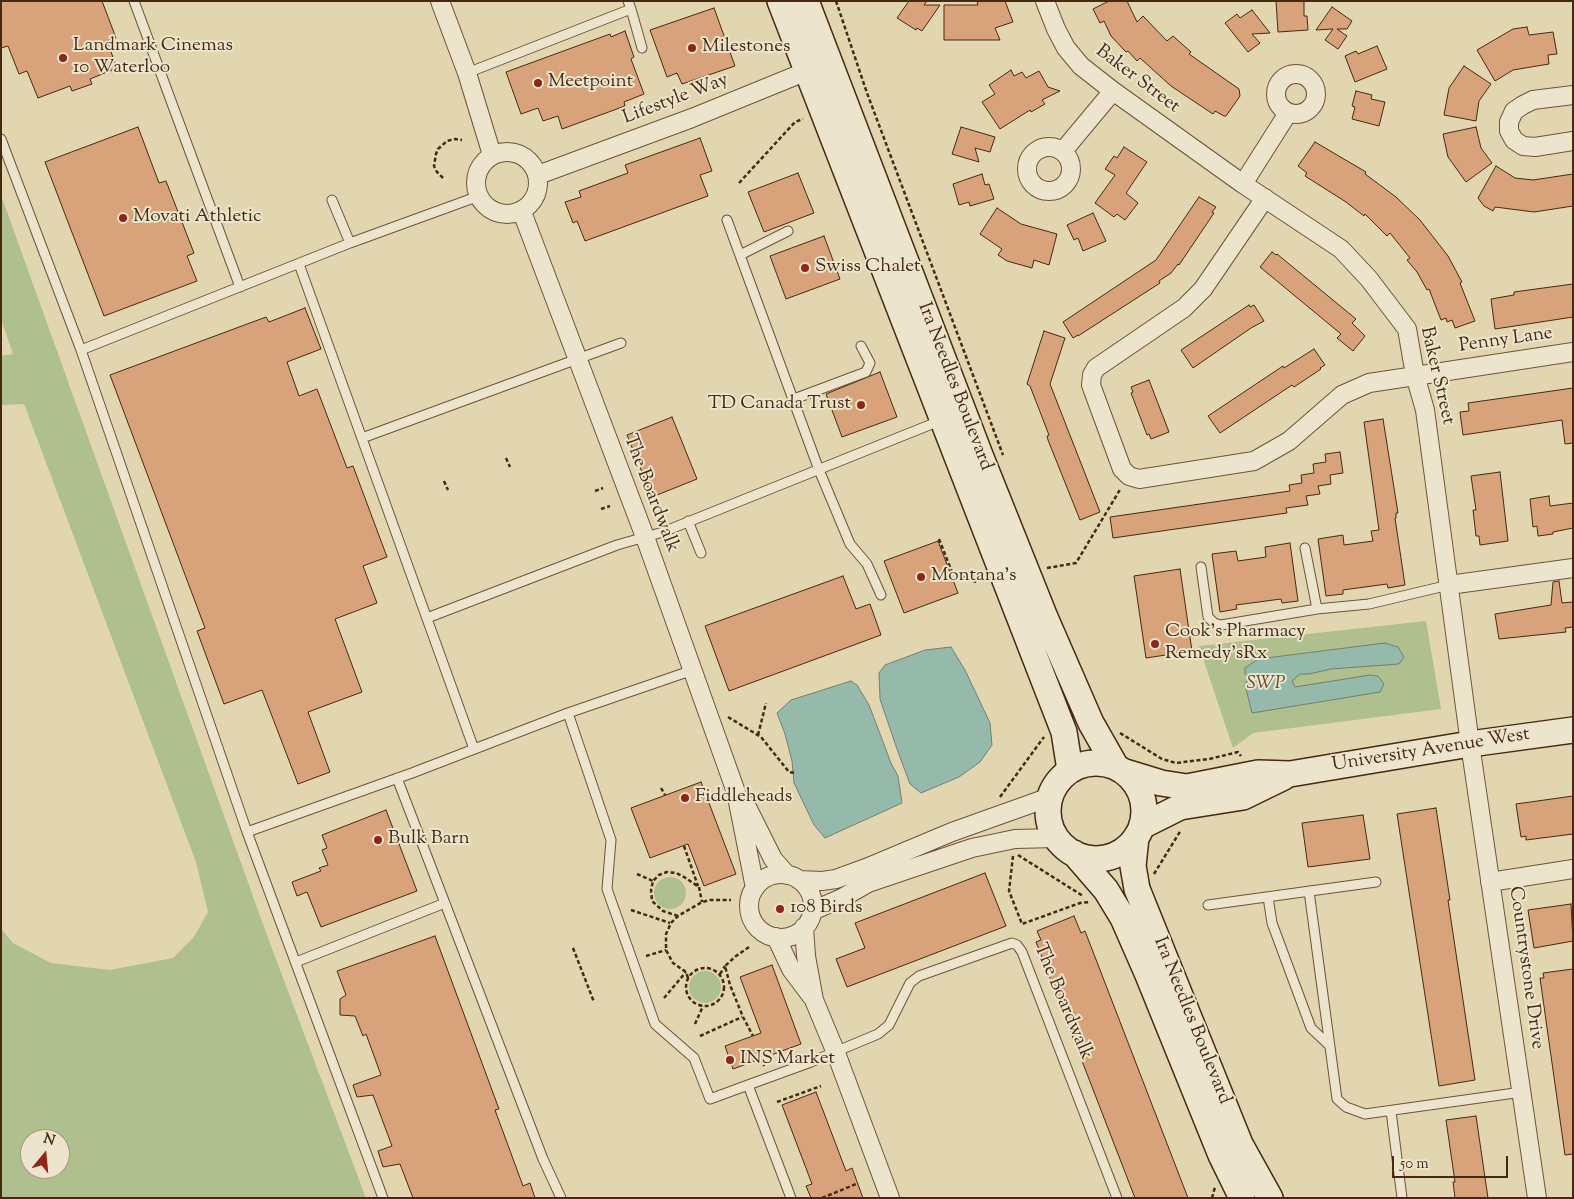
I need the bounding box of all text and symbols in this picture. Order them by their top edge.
place label: Landmark Cinemas 10 Waterloo [73,36,233,80]
place label: Milestones [702,37,791,59]
street label: Baker Street [1090,41,1184,119]
marker: Milestones [686,42,698,54]
marker: Landmark Cinemas 10 Waterloo [57,52,69,64]
street label: Lifestyle Way [620,69,732,131]
place label: Meetpoint [548,72,633,94]
marker: Meetpoint [532,77,544,89]
place label: Movati Athletic [133,207,262,229]
marker: Movati Athletic [117,212,129,224]
place label: Swiss Chalet [815,257,921,279]
marker: Swiss Chalet [799,262,811,274]
street label: Ira Needles Boulevard [911,300,997,474]
street label: Penny Lane [1458,323,1554,359]
street label: Baker Street [1414,325,1458,427]
place label: TD Canada Trust [708,394,851,416]
marker: TD Canada Trust [855,399,867,411]
street label: The Boardwalk [617,432,683,556]
place label: Montana's [931,566,1016,588]
marker: Montana's [915,571,927,583]
place label: Cook's Pharmacy Remedy'sRx [1165,622,1306,666]
marker: Cook's Pharmacy Remedy'sRx [1149,638,1161,650]
park label: SWP [1246,674,1286,696]
street label: University Avenue West [1331,724,1531,778]
place label: Fiddleheads [695,787,792,809]
marker: Fiddleheads [679,792,691,804]
place label: Bulk Barn [388,829,470,851]
marker: Bulk Barn [372,834,384,846]
street label: Countrystone Drive [1502,885,1548,1051]
place label: 108 Birds [790,898,862,920]
marker: 108 Birds [774,903,786,915]
street label: Ira Needles Boulevard [1147,934,1235,1108]
street label: The Boardwalk [1027,940,1097,1064]
place label: INS Market [740,1049,835,1071]
marker: INS Market [724,1054,736,1066]
north arrow [20,1129,70,1179]
text: N [41,1129,57,1152]
scale bar [1394,1146,1510,1178]
text: 50 m [1400,1154,1429,1175]

